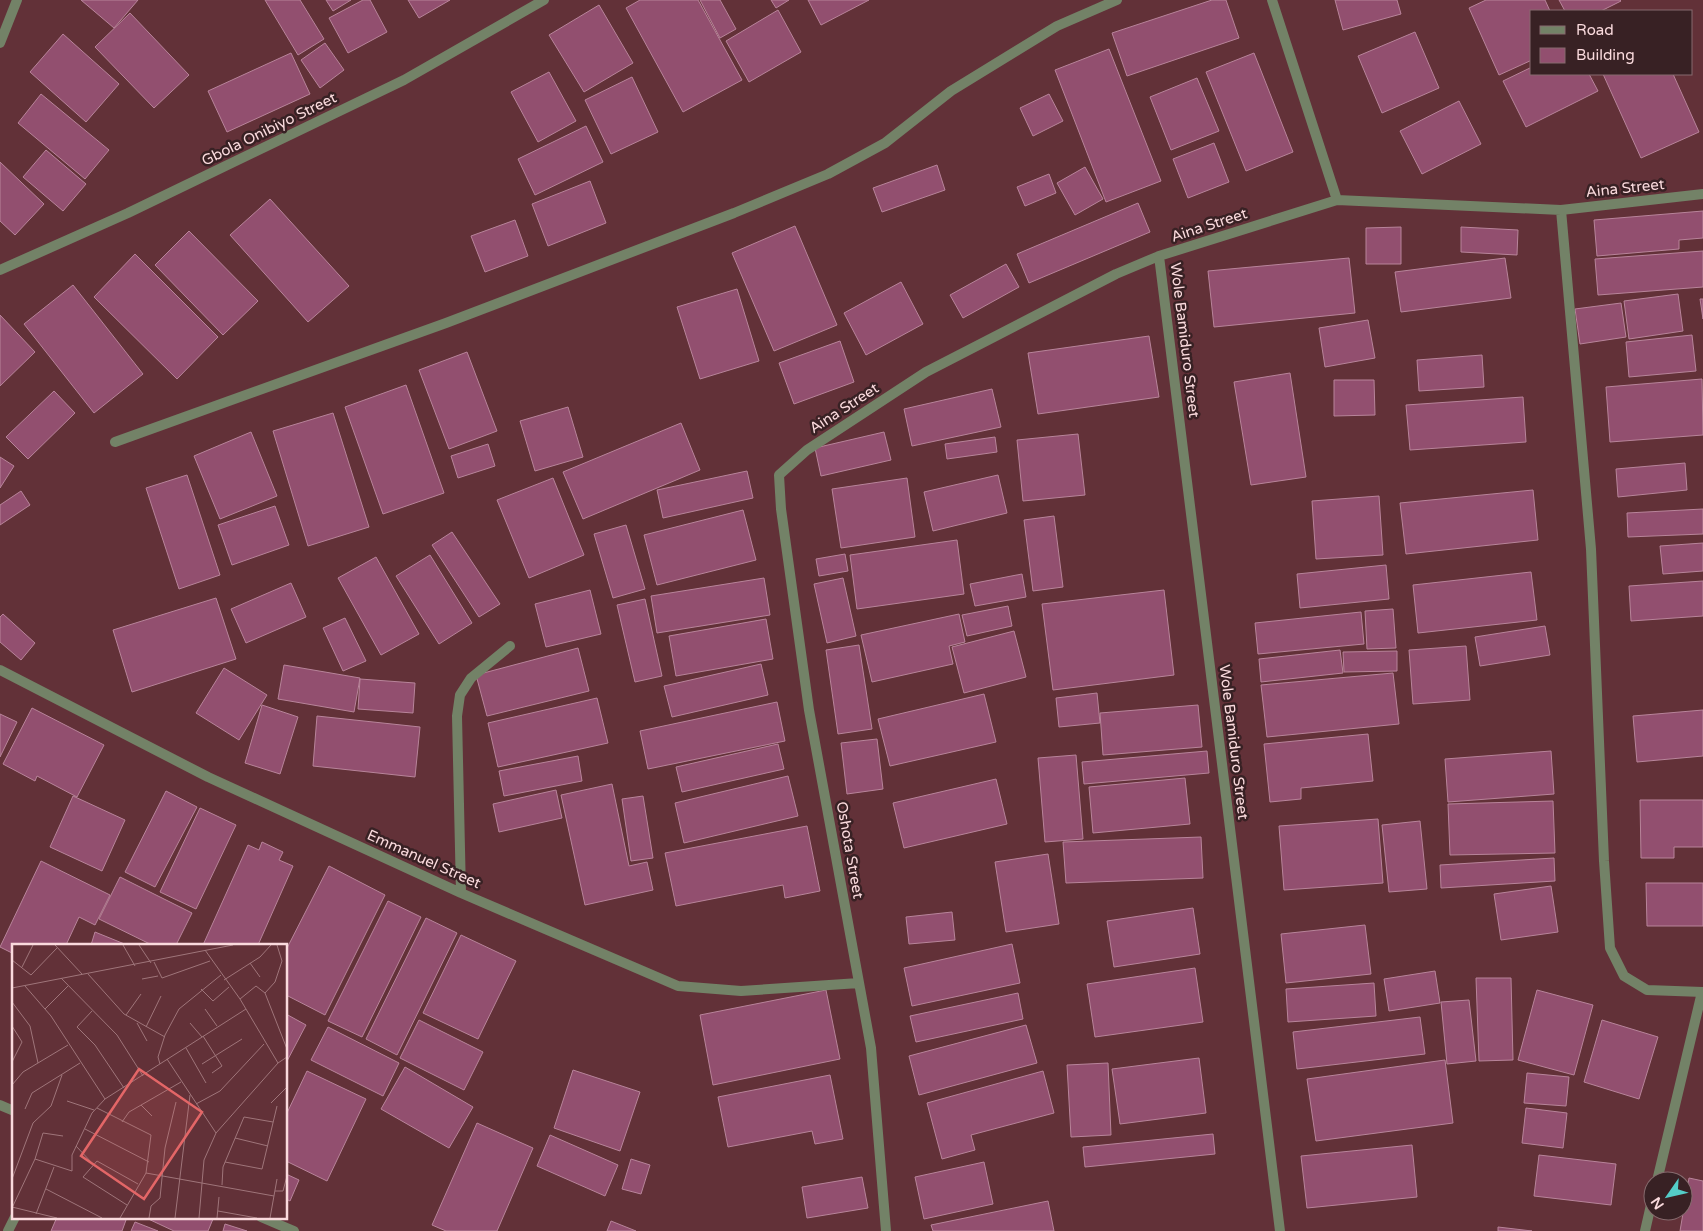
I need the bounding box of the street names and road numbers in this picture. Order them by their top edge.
street label: Gbola Onibiyo Street [199,88,340,170]
street label: Aina Street [1585,175,1666,201]
street label: Aina Street [1169,204,1250,246]
street label: Wole Bamiduro Street [1167,261,1203,419]
street label: Aina Street [806,379,882,437]
street label: Wole Bamiduro Street [1216,663,1252,821]
street label: Oshota Street [833,800,867,900]
street label: Emmanuel Street [364,826,484,892]

